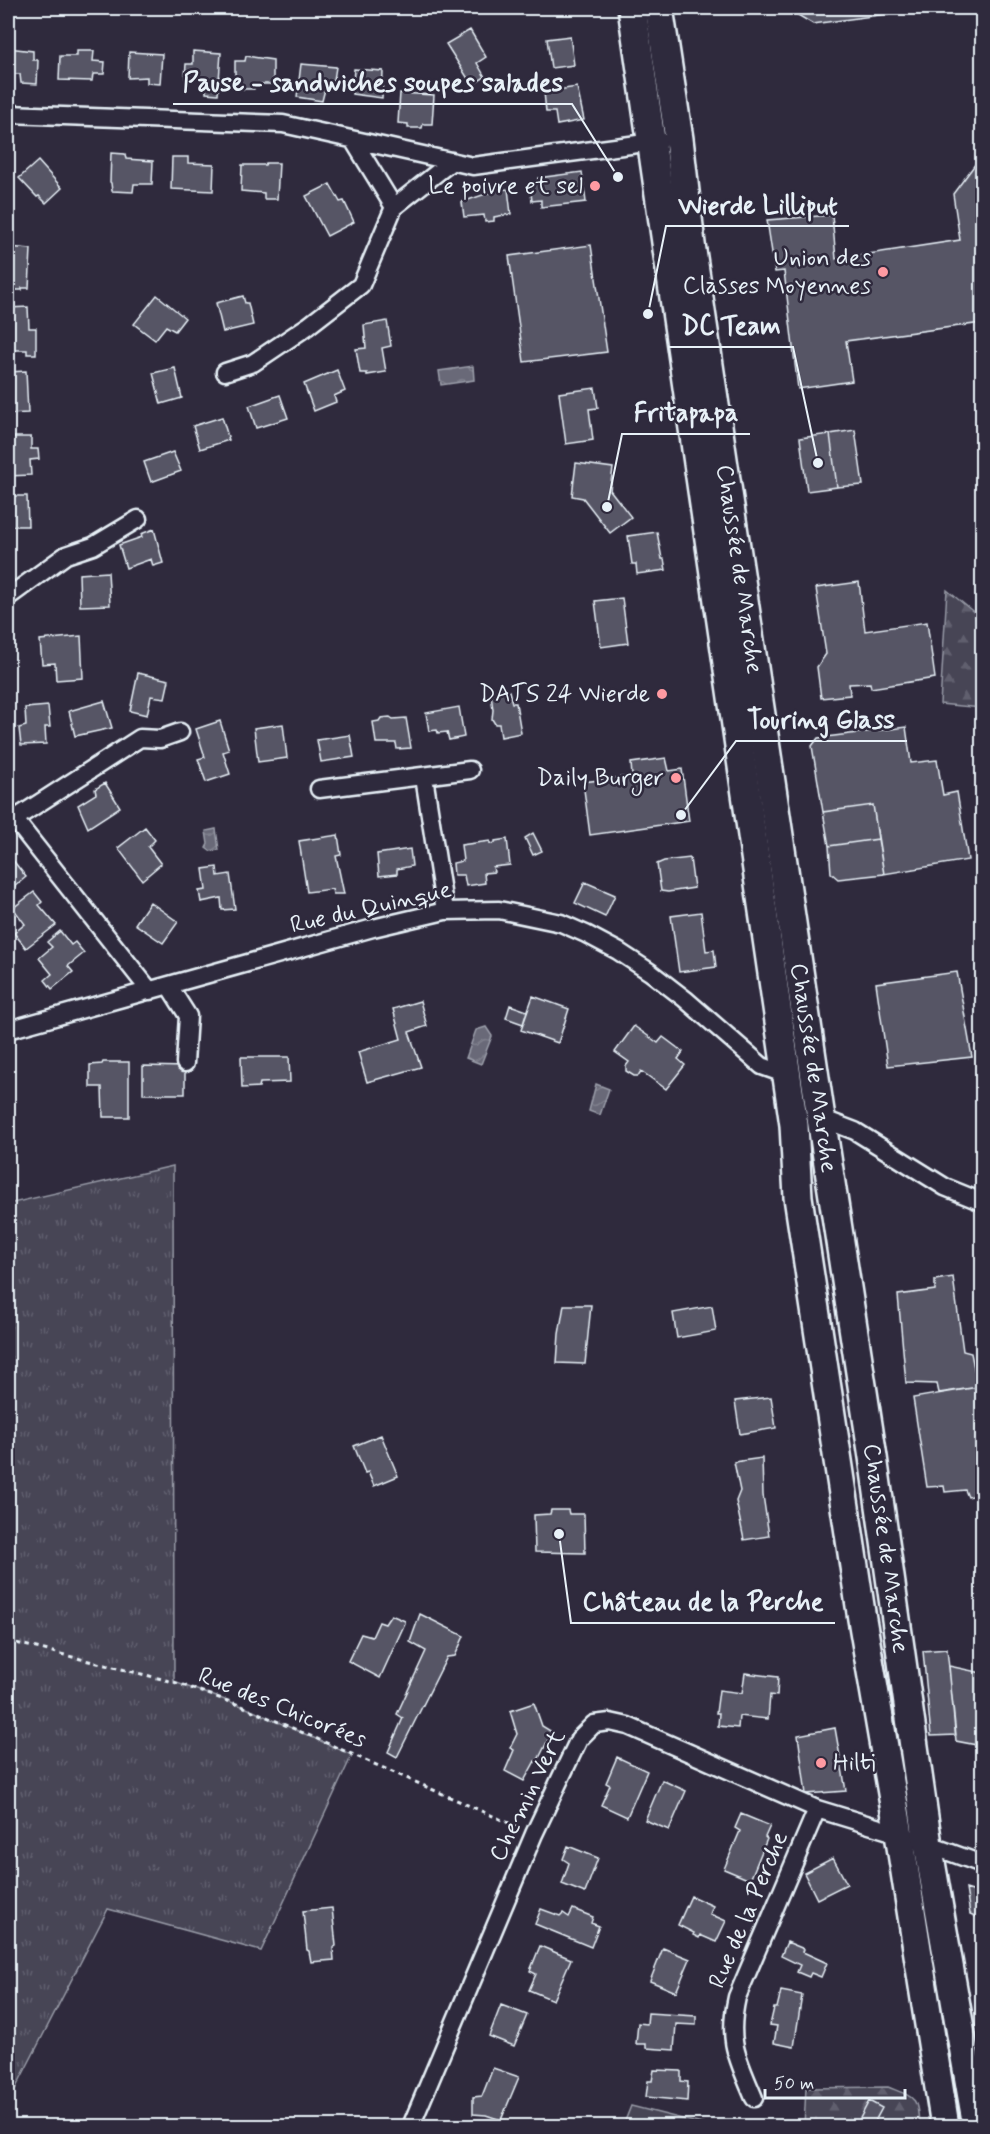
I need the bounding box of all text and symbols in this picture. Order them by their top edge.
callout: Pause - sandwiches soupes salades [173,60,572,104]
text: Pause - sandwiches soupes salades [183,67,564,101]
place label: Le poivre et sel [428,171,583,202]
marker: Le poivre et sel [588,179,602,193]
callout: Wierde Lilliput [666,182,849,226]
text: Wierde Lilliput [677,190,838,224]
place label: Union des Classes Moyennes [683,243,871,302]
marker: Union des Classes Moyennes [876,265,890,279]
callout: DC Team [669,303,793,347]
text: DC Team [681,310,781,344]
callout: Fritapapa [622,390,750,434]
text: Fritapapa [634,397,738,431]
street label: Chaussée de Marche [708,462,770,676]
place label: DATS 24 Wierde [479,679,650,710]
marker: DATS 24 Wierde [655,687,669,701]
callout: Touring Glass [736,697,907,741]
text: Touring Glass [747,704,895,739]
place label: Daily Burger [537,763,664,796]
marker: Daily Burger [669,771,683,785]
street label: Rue du Quinque [287,874,455,942]
street label: Chaussée de Marche [783,961,845,1175]
street label: Chaussée de Marche [856,1441,916,1655]
callout: Château de la Perche [571,1579,835,1623]
text: Château de la Perche [582,1586,824,1620]
street label: Rue des Chicorées [193,1660,371,1756]
street label: Chemin Vert [483,1725,573,1867]
place label: Hilti [833,1748,875,1779]
marker: Hilti [814,1756,828,1770]
street label: Rue de la Perche [702,1827,796,1993]
scale bar [765,2062,904,2100]
text: 50 m [774,2072,814,2096]

